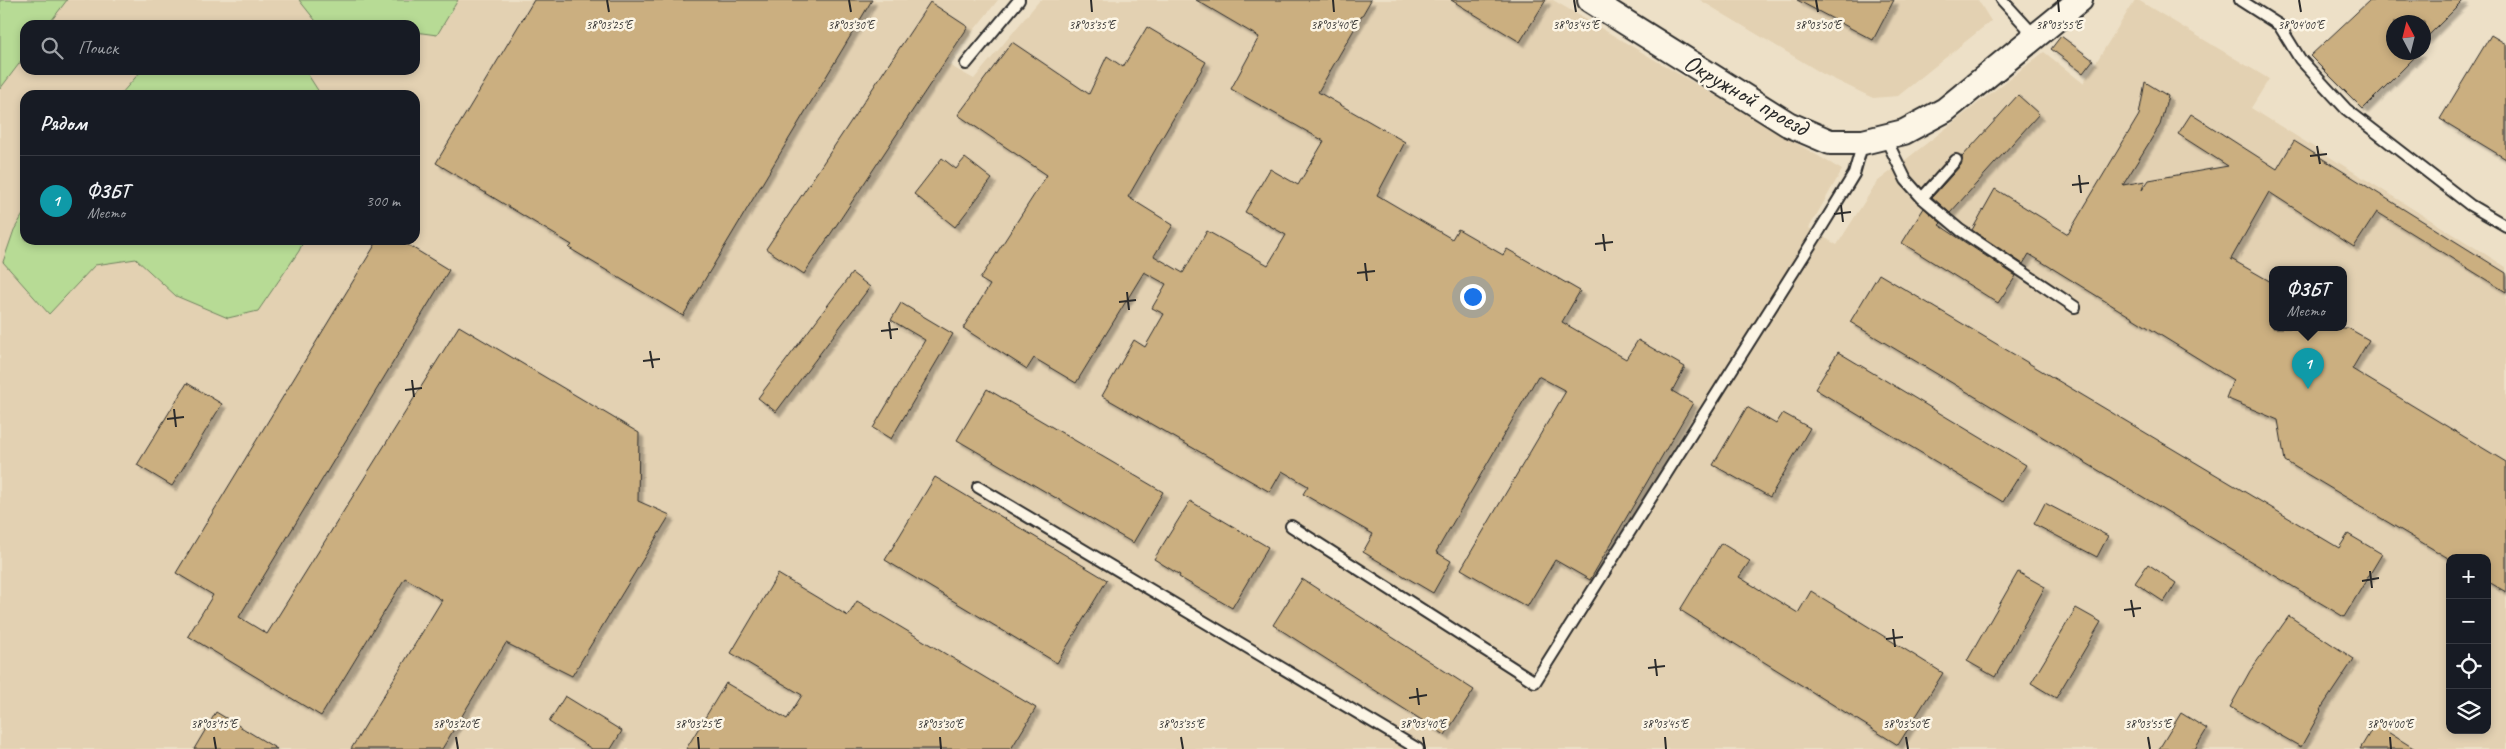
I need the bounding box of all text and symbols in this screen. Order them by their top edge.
north arrow [2386,15,2431,60]
text: 38°03'25"E [586,17,634,33]
text: 38°03'30"E [828,17,876,33]
text: 38°03'35"E [1069,17,1117,33]
text: 38°03'40"E [1311,17,1359,33]
text: 38°03'45"E [1553,17,1601,33]
text: 38°03'50"E [1795,17,1843,33]
text: 38°03'55"E [2036,17,2084,33]
text: 38°04'00"E [2278,17,2326,33]
search box [20,20,420,75]
icon: search [38,34,66,62]
text: Поиск [78,36,118,60]
street label: Окружной проезд [1678,47,1816,145]
text: Рядом [40,110,87,136]
text: ФЗБТ [87,179,130,203]
text: 1 [52,191,60,211]
text: 300 m [366,191,400,211]
text: Место [87,203,125,223]
popup [2269,266,2347,331]
text: ФЗБТ [2287,277,2329,301]
your location [1460,284,1486,310]
text: Место [2287,301,2325,321]
pin: 1 [2292,348,2324,389]
map controls [2446,554,2491,734]
button: + [2446,554,2491,599]
button: − [2446,599,2491,644]
button: locate [2446,644,2491,689]
button: layers [2446,689,2491,734]
text: 38°03'15"E [191,716,239,732]
text: 38°03'20"E [433,716,481,732]
text: 38°03'25"E [675,716,723,732]
text: 38°03'30"E [917,716,965,732]
text: 38°03'35"E [1158,716,1206,732]
text: 38°03'40"E [1400,716,1448,732]
text: 38°03'45"E [1642,716,1690,732]
text: 38°03'50"E [1883,716,1931,732]
text: 38°03'55"E [2125,716,2173,732]
text: 38°04'00"E [2367,716,2415,732]

